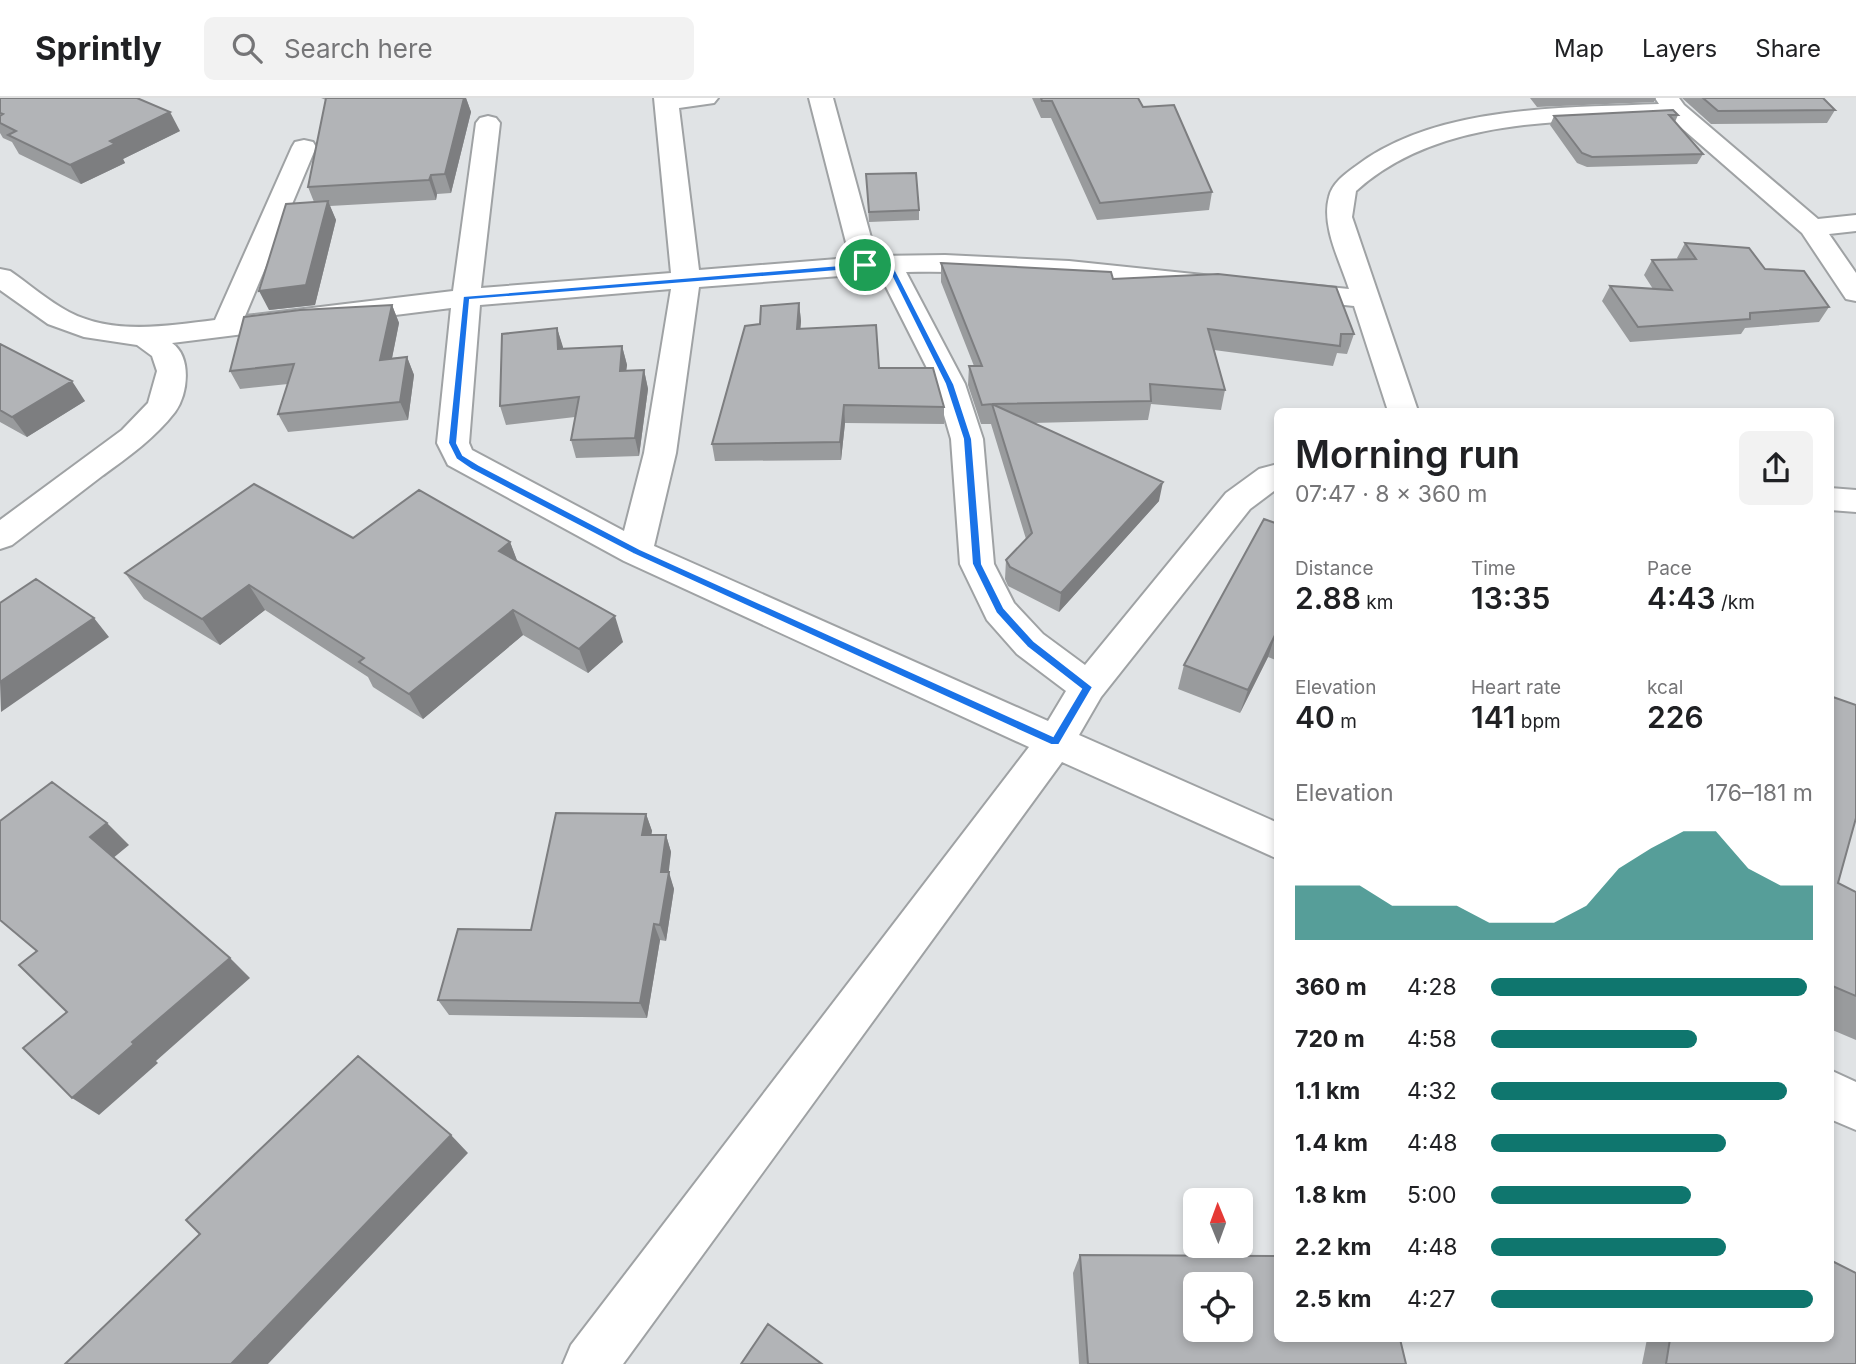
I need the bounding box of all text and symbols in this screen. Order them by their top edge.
search box [204,17,694,80]
text: Sprintly [35,28,162,68]
icon: search [228,29,266,67]
text: Search here [284,33,433,64]
text: Map [1554,34,1604,63]
text: Layers [1642,34,1717,63]
text: Share [1755,34,1821,63]
pin [835,235,895,295]
icon: arrive [846,246,884,284]
text: Morning run [1295,431,1520,477]
button: share [1739,431,1813,505]
text: 07:47 · 8 × 360 m [1295,480,1487,508]
text: Distance [1295,557,1373,580]
text: Time [1471,557,1516,580]
text: Pace [1647,557,1692,580]
text: 2.88 [1295,580,1361,616]
text: 13:35 [1471,580,1550,616]
text: 4:43 [1647,580,1716,616]
text: km [1361,591,1393,614]
text: /km [1716,591,1755,614]
text: Elevation [1295,676,1376,699]
text: Heart rate [1471,676,1561,699]
text: kcal [1647,676,1683,699]
text: 40 [1295,699,1335,735]
text: 141 [1471,699,1515,735]
text: 226 [1647,699,1704,735]
text: m [1335,710,1357,733]
text: bpm [1515,710,1561,733]
text: Elevation [1295,779,1394,807]
text: 176–181 m [1706,779,1813,807]
text: 360 m [1295,973,1367,1001]
text: 4:28 [1407,973,1457,1001]
text: 720 m [1295,1025,1365,1053]
text: 4:58 [1407,1025,1457,1053]
text: 1.1 km [1295,1077,1360,1105]
text: 4:32 [1407,1077,1457,1105]
text: 1.4 km [1295,1129,1368,1157]
text: 4:48 [1407,1129,1458,1157]
text: 1.8 km [1295,1181,1367,1209]
text: 5:00 [1407,1181,1457,1209]
north arrow [1183,1188,1253,1258]
map controls [1183,1188,1253,1342]
text: 2.2 km [1295,1233,1371,1261]
text: 4:48 [1407,1233,1458,1261]
button: locate [1183,1272,1253,1342]
text: 2.5 km [1295,1285,1372,1313]
text: 4:27 [1407,1285,1456,1313]

